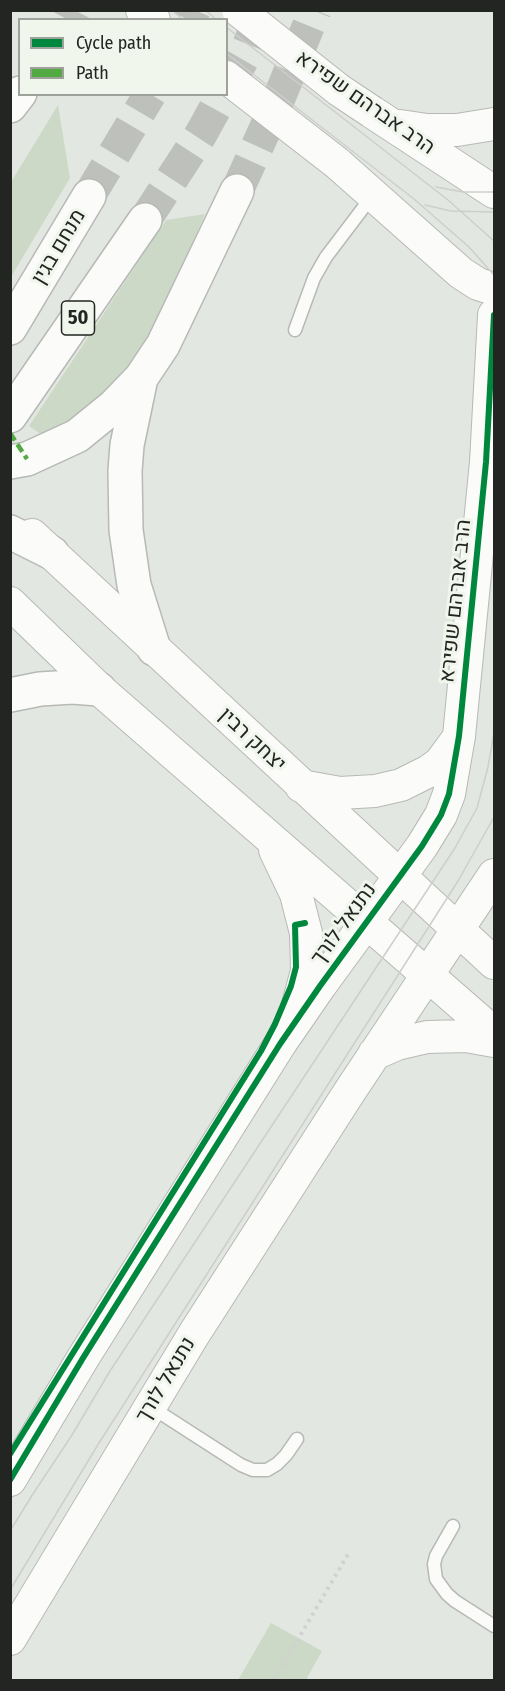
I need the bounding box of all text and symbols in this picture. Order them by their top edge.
legend [18,18,228,96]
text: Cycle path [76,32,151,54]
street label: הרב אברהם שפירא [291,46,439,160]
text: Path [76,62,109,84]
street label: מנחם בגין [27,205,91,289]
road number: 50 [62,301,94,335]
street label: הרב אברהם שפירא [435,518,477,684]
street label: יצחק רבין [213,703,291,777]
street label: נתנאל לורך [306,878,382,970]
street label: נתנאל לורך [131,1333,201,1427]

